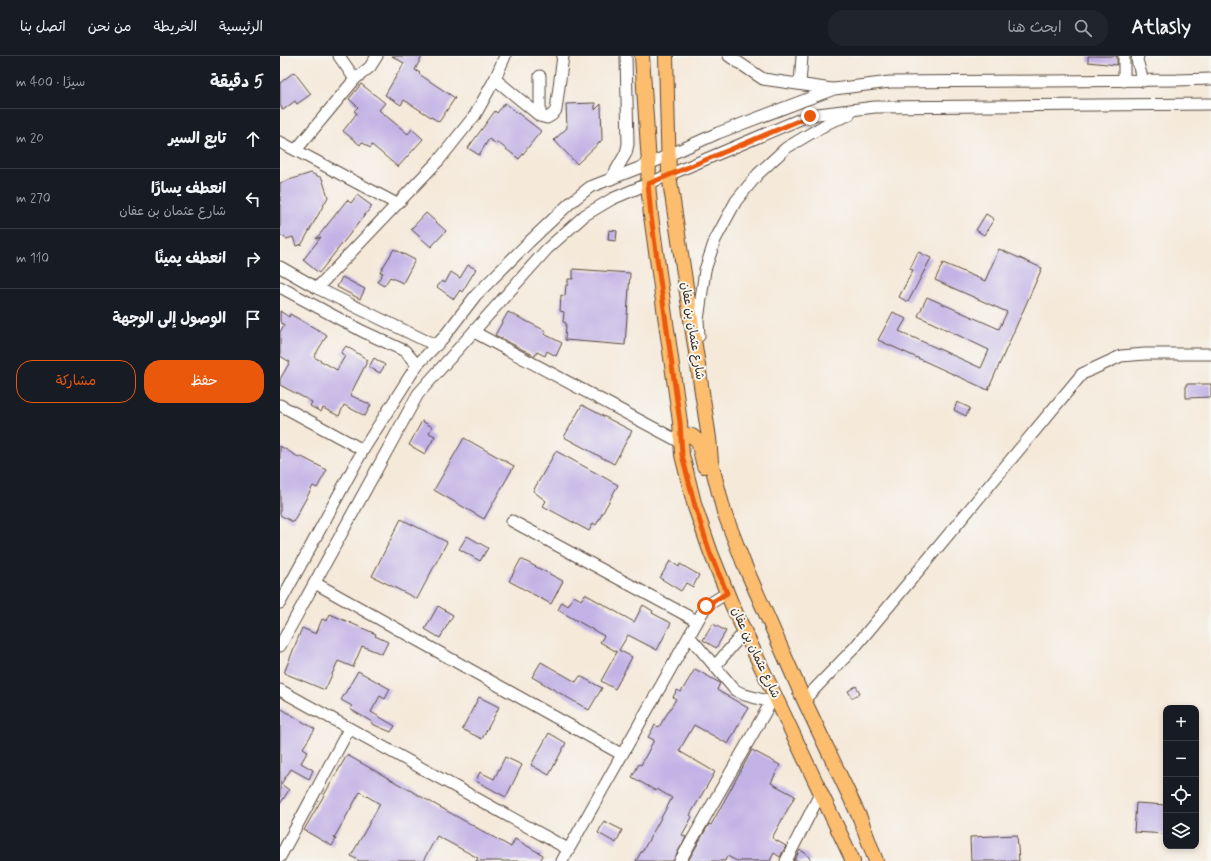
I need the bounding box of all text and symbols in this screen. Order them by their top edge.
search box [828,10,1108,46]
text: Atlasly [1132,15,1191,40]
icon: search [1072,17,1094,39]
text: اتصل بنا [20,18,66,36]
text: من نحن [88,18,131,36]
text: الخريطة [153,18,197,36]
text: الرئيسية [219,18,263,36]
text: ابحث هنا [1007,18,1062,38]
text: 5 دقيقة [210,71,264,93]
text: سيرًا · 400 m [16,74,85,91]
route end [801,107,819,125]
icon: ahead [242,128,264,150]
text: تابع السير [168,129,226,149]
text: 20 m [16,130,44,147]
text: انعطف يسارًا [151,179,226,199]
icon: left [242,188,264,210]
text: 270 m [16,190,51,207]
text: شارع عثمان بن عفان [119,203,226,220]
icon: right [242,248,264,270]
text: انعطف يمينًا [155,249,226,269]
text: 110 m [16,250,49,267]
street label: شارع عثمان بن عفان [676,281,708,381]
icon: arrive [242,308,264,330]
text: الوصول إلى الوجهة [112,309,226,329]
button: مشاركة [16,360,136,403]
button: حفظ [144,360,264,403]
route start [697,597,715,615]
street label: شارع عثمان بن عفان [727,605,783,701]
map controls [1163,705,1199,849]
button: + [1163,705,1199,741]
button: − [1163,741,1199,777]
button: locate [1163,777,1199,813]
button: layers [1163,813,1199,849]

